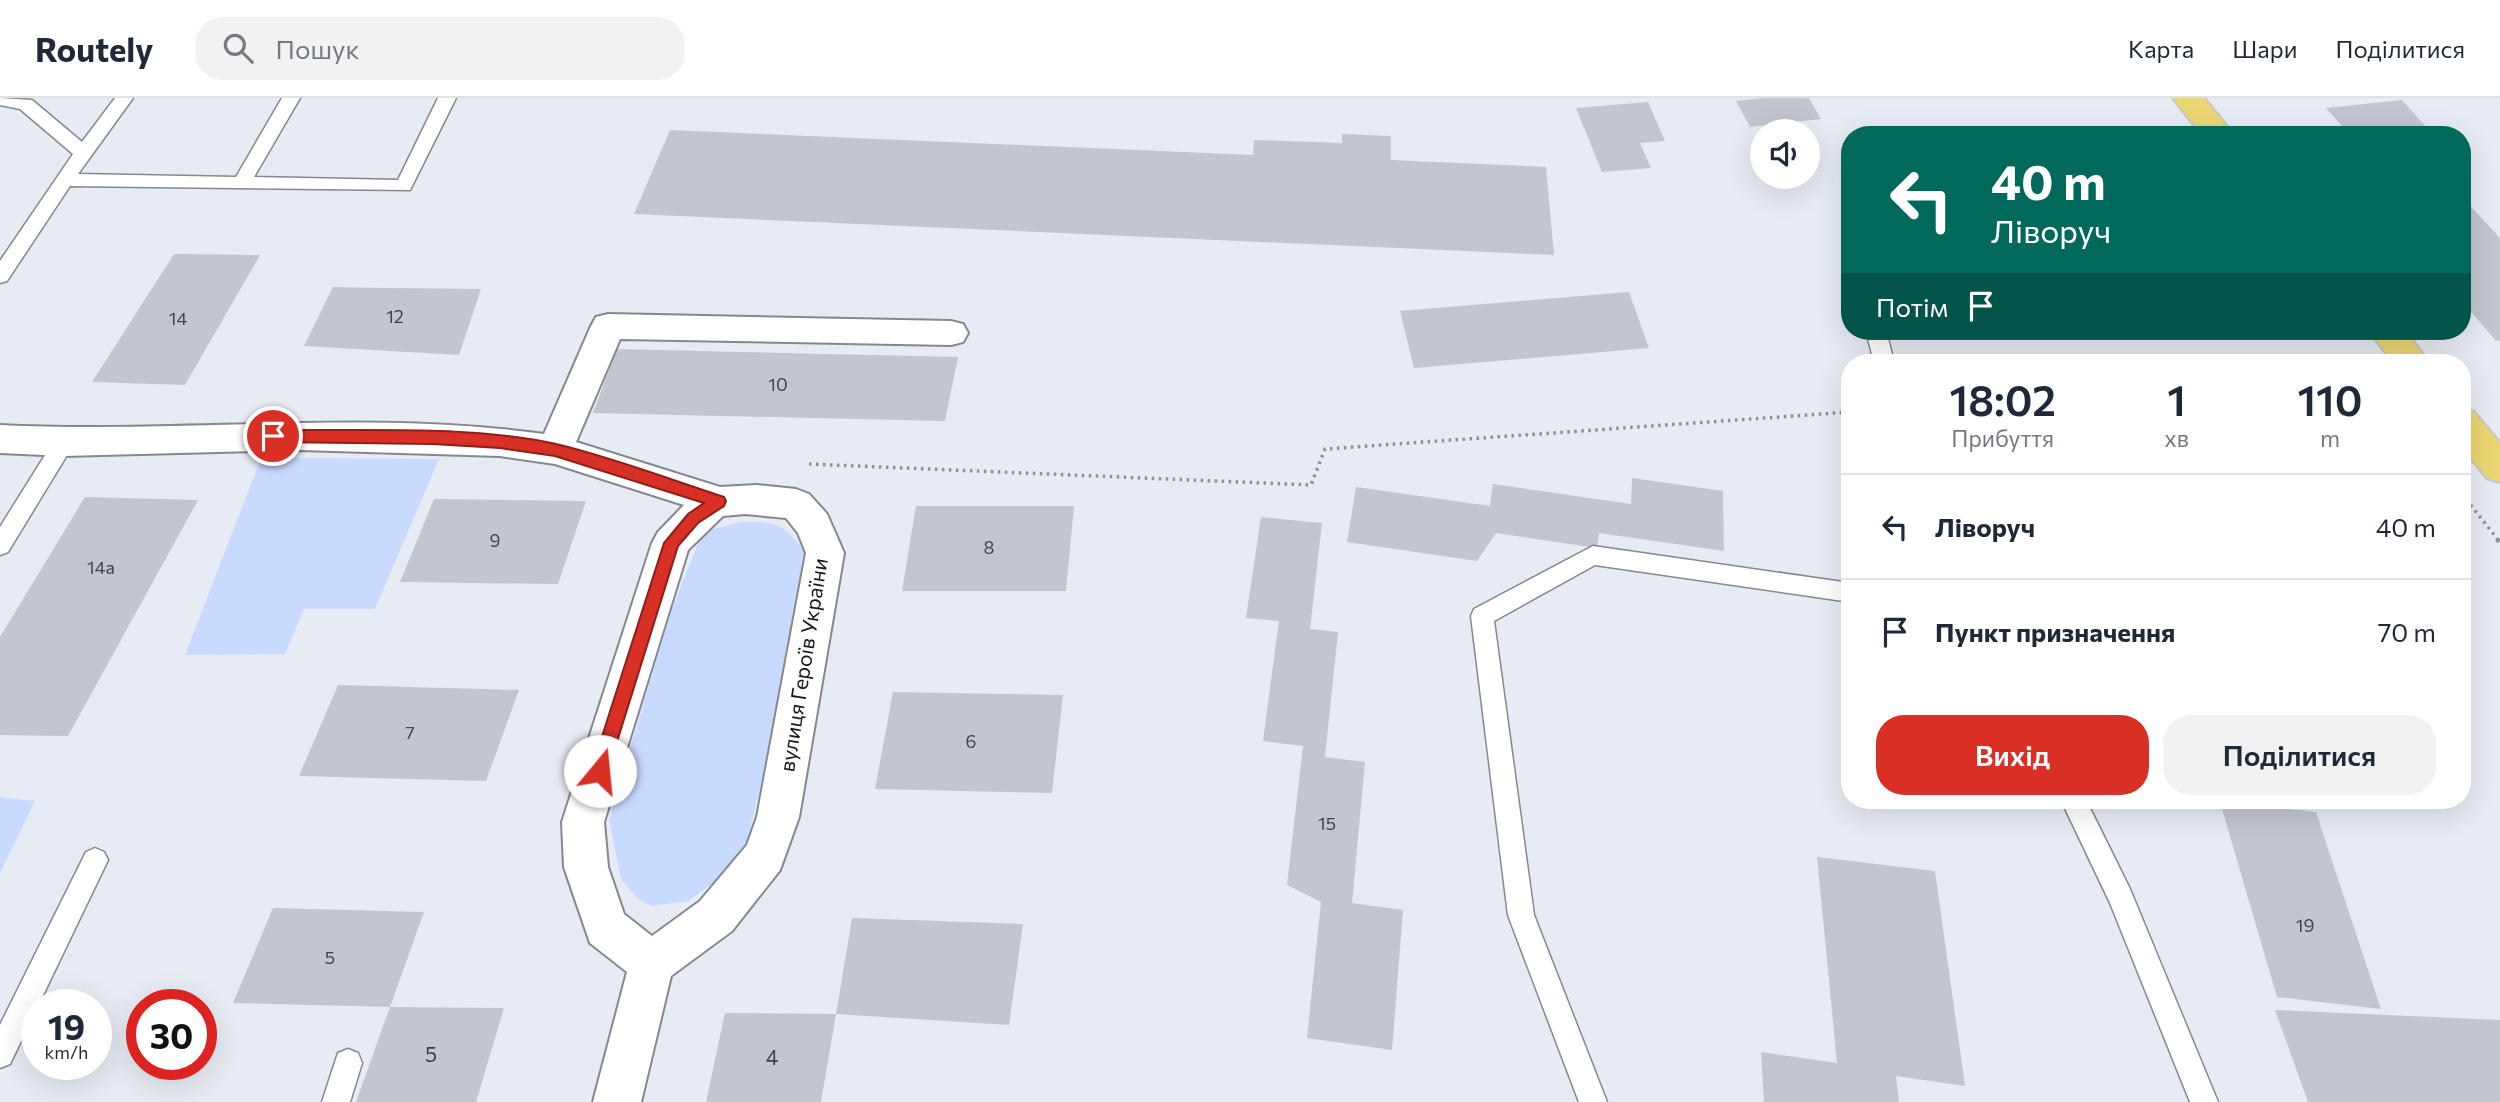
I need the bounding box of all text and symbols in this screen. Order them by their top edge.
search box [195,17,685,80]
text: Routely [35,28,153,69]
icon: search [219,29,257,67]
text: Пошук [275,33,359,64]
text: Карта [2128,34,2194,63]
text: Шари [2232,34,2298,63]
text: Поділитися [2336,34,2465,63]
map controls [1750,119,1820,189]
button: sound [1750,119,1820,189]
text: 40 m [1991,150,2106,210]
icon: left [1876,154,1967,245]
text: Ліворуч [1991,210,2111,250]
icon: arrive [1962,287,2000,325]
text: Потім [1876,291,1948,322]
house number: 12 [386,305,404,327]
house number: 14 [169,307,187,329]
house number: 10 [768,373,788,395]
text: 18:02 [1950,373,2056,425]
text: 1 [2167,373,2186,425]
text: 110 [2297,373,2362,425]
pin [243,406,303,466]
icon: arrive [254,417,292,455]
text: Прибуття [1951,424,2054,452]
text: хв [2164,424,2189,452]
text: m [2320,424,2340,452]
icon: left [1876,508,1914,546]
text: Ліворуч [1935,511,2035,542]
text: 40 m [2376,511,2436,542]
house number: 9 [490,529,500,551]
house number: 8 [984,536,995,558]
house number: 14а [87,556,115,578]
street label: вулиця Героїв України [773,556,832,773]
icon: arrive [1876,613,1914,651]
text: Пункт призначення [1935,616,2175,647]
text: 70 m [2378,616,2436,647]
button: Вихід [1876,715,2149,795]
button: Поділитися [2163,715,2436,795]
house number: 7 [405,721,415,743]
house number: 6 [966,730,976,752]
position arrow [563,734,637,808]
house number: 15 [1318,812,1336,834]
house number: 19 [2296,914,2314,936]
house number: 5 [325,946,335,968]
speed limit sign: 30 [126,989,217,1080]
text: 19 [48,1004,85,1047]
text: km/h [45,1041,88,1063]
house number: 5 [425,1041,437,1066]
house number: 4 [766,1044,779,1069]

